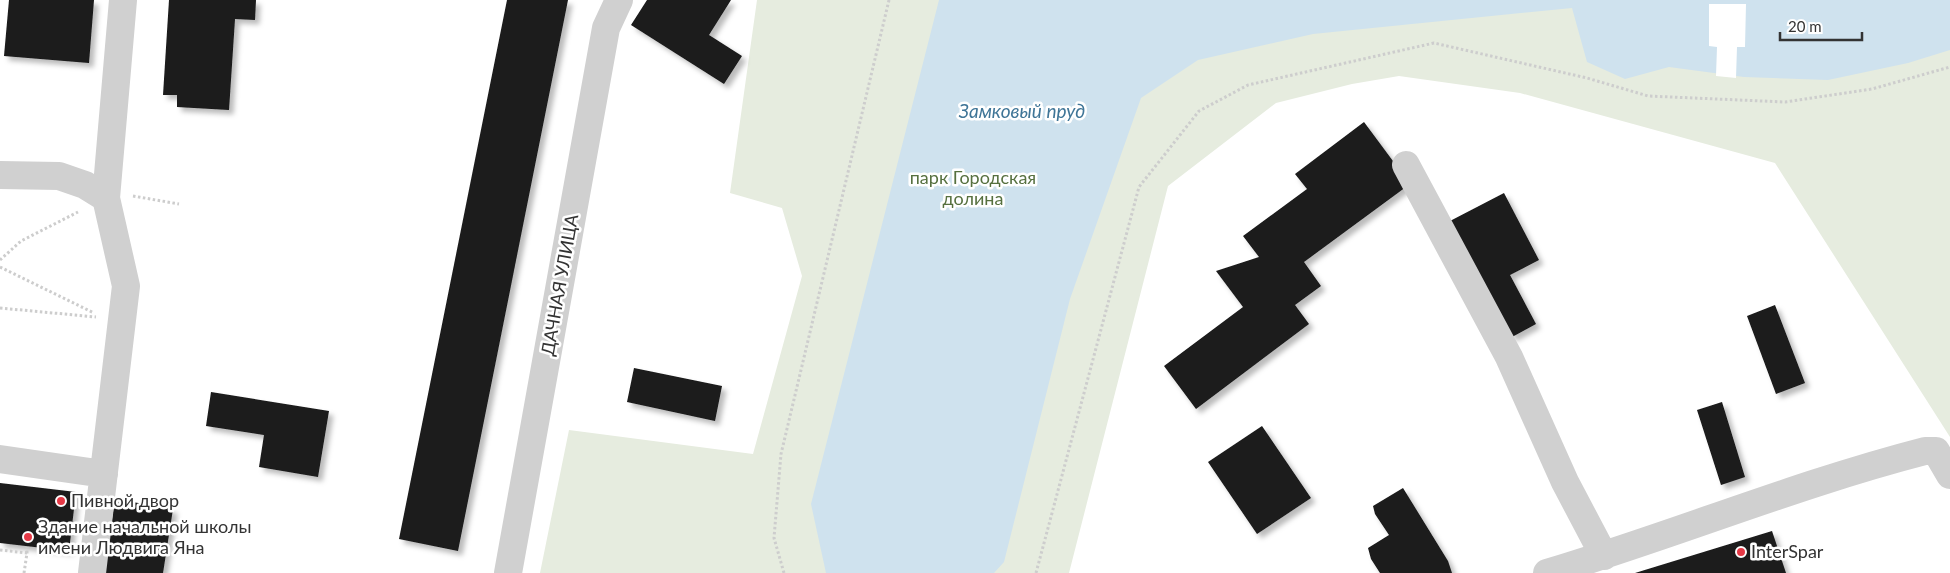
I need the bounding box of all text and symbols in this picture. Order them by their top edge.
scale bar [1780,10,1862,42]
text: 20 m [1788,17,1822,35]
water label: Замковый пруд [958,99,1085,122]
park label: парк Городская долина [910,166,1036,209]
street label: ДАЧНАЯ УЛИЦА [536,212,582,357]
place label: Пивной двор [71,489,179,511]
marker: Пивной двор [55,495,67,507]
place label: Здание начальной школы имени Людвига Яна [38,515,252,558]
marker: Здание начальной школы имени Людвига Яна [22,531,34,543]
place label: InterSpar [1751,540,1824,562]
marker: InterSpar [1735,546,1747,558]

